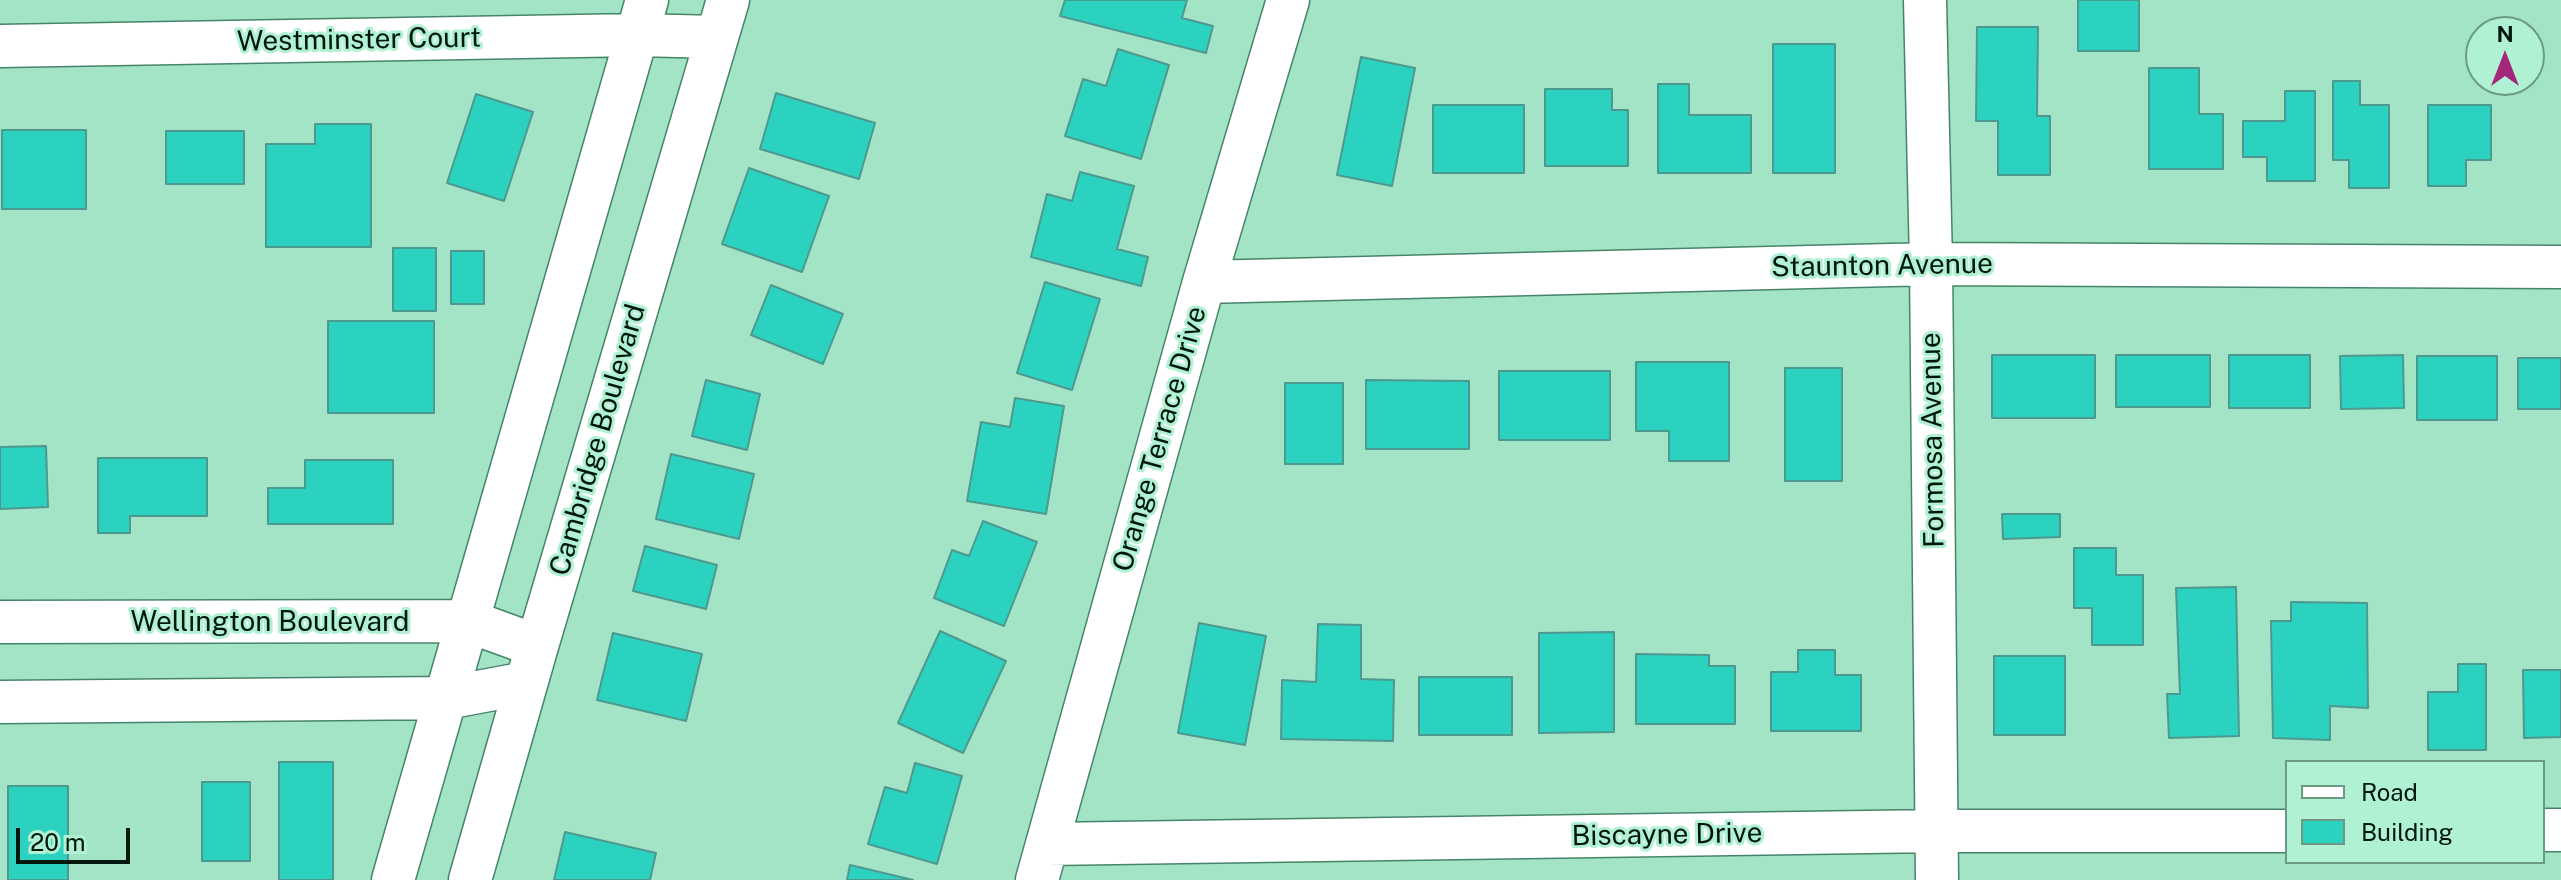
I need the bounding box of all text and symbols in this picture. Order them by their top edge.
north arrow [2465,16,2545,96]
street label: Westminster Court [237,21,481,59]
text: N [2496,21,2514,47]
street label: Staunton Avenue [1771,247,1993,285]
street label: Cambridge Boulevard [543,300,653,580]
street label: Orange Terrace Drive [1106,303,1214,575]
street label: Formosa Avenue [1914,332,1952,548]
street label: Wellington Boulevard [131,605,409,639]
legend [2285,760,2545,864]
text: Road [2361,778,2418,806]
scale bar [20,812,134,862]
street label: Biscayne Drive [1571,817,1763,853]
text: Building [2361,818,2453,846]
text: 20 m [30,828,86,856]

